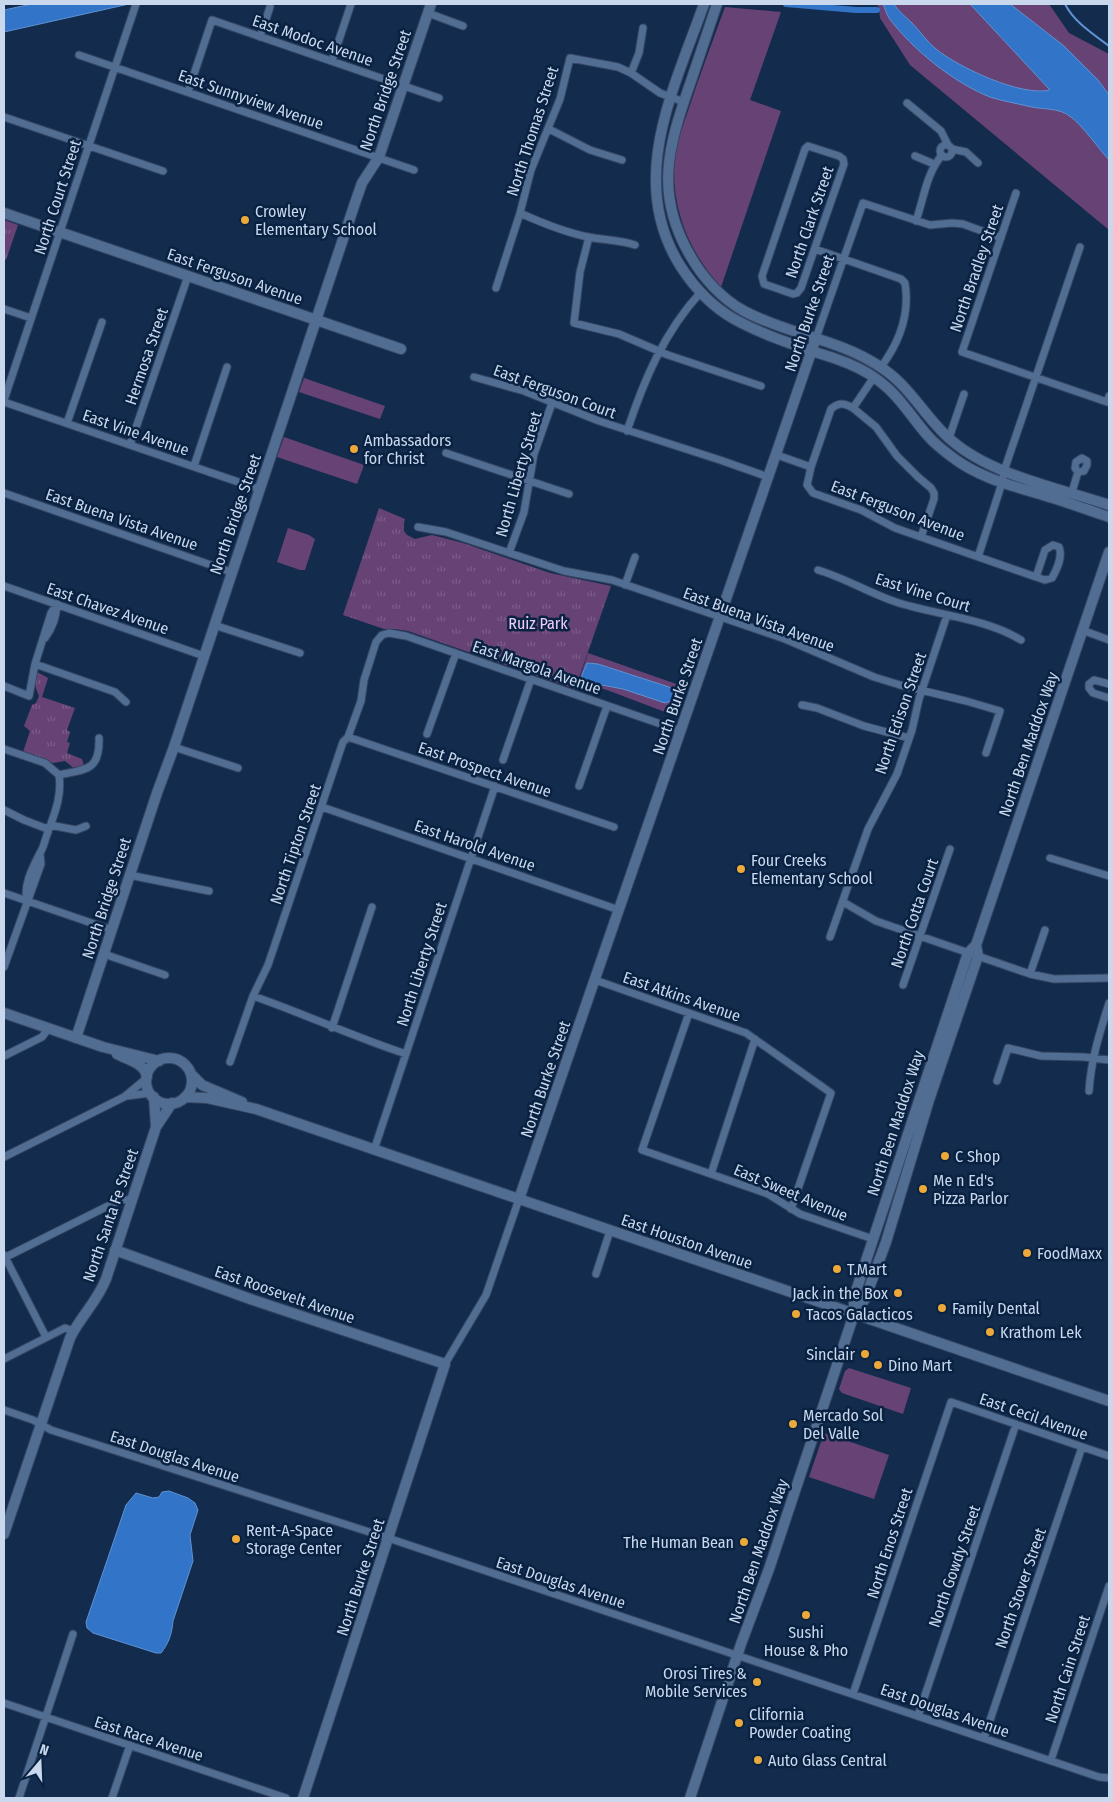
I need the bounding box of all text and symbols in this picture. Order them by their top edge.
street label: East Modoc Avenue [250,11,376,70]
street label: North Bridge Street [356,27,415,153]
street label: North Thomas Street [503,63,563,198]
street label: East Sunnyview Avenue [176,66,326,133]
street label: North Court Street [30,137,85,257]
street label: North Clark Street [781,163,838,281]
street label: North Bradley Street [946,201,1007,334]
place label: Crowley Elementary School [255,202,377,239]
marker: Crowley Elementary School [239,214,251,226]
street label: East Ferguson Avenue [165,244,305,309]
street label: North Burke Street [781,252,839,374]
street label: Hermosa Street [121,304,172,407]
street label: East Ferguson Court [491,360,619,423]
street label: East Vine Avenue [80,405,192,460]
street label: North Liberty Street [491,408,546,539]
place label: Ambassadors for Christ [364,431,451,468]
marker: Ambassadors for Christ [348,443,360,455]
street label: North Bridge Street [206,451,265,577]
street label: East Ferguson Avenue [828,476,968,545]
street label: East Buena Vista Avenue [43,484,201,554]
street label: East Vine Court [873,569,973,616]
street label: East Chavez Avenue [44,579,171,638]
street label: East Buena Vista Avenue [681,583,837,656]
park label: Ruiz Park [508,614,568,633]
street label: North Burke Street [649,635,707,757]
street label: East Margola Avenue [470,637,604,698]
street label: North Edison Street [871,649,930,777]
street label: North Ben Maddox Way [995,669,1062,819]
street label: East Prospect Avenue [416,738,554,801]
street label: North Tipton Street [266,781,325,907]
street label: East Harold Avenue [412,816,538,875]
street label: North Bridge Street [78,834,135,961]
place label: Four Creeks Elementary School [751,851,873,888]
street label: North Cotta Court [887,855,942,970]
marker: Four Creeks Elementary School [735,863,747,875]
street label: North Liberty Street [392,899,451,1029]
street label: East Atkins Avenue [621,967,743,1026]
street label: North Burke Street [517,1018,575,1140]
street label: North Ben Maddox Way [863,1047,928,1198]
street label: North Santa Fe Street [79,1145,142,1284]
place label: C Shop [955,1147,1000,1166]
marker: C Shop [939,1150,951,1162]
street label: East Sweet Avenue [731,1160,851,1225]
place label: Me n Ed's Pizza Parlor [933,1171,1009,1208]
marker: Me n Ed's Pizza Parlor [917,1183,929,1195]
street label: East Houston Avenue [619,1210,755,1273]
place label: FoodMaxx [1037,1244,1102,1263]
marker: FoodMaxx [1021,1247,1033,1259]
place label: T.Mart [847,1260,888,1279]
street label: East Roosevelt Avenue [212,1262,358,1327]
marker: T.Mart [831,1263,843,1275]
place label: Jack in the Box [792,1284,888,1303]
marker: Jack in the Box [892,1287,904,1299]
place label: Family Dental [952,1299,1040,1318]
marker: Family Dental [936,1302,948,1314]
place label: Tacos Galacticos [806,1305,913,1324]
marker: Tacos Galacticos [790,1308,802,1320]
place label: Krathom Lek [1000,1323,1082,1342]
marker: Krathom Lek [984,1326,996,1338]
place label: Sinclair [806,1345,855,1364]
marker: Sinclair [859,1348,871,1360]
place label: Dino Mart [888,1356,953,1375]
marker: Dino Mart [872,1359,884,1371]
street label: East Cecil Avenue [977,1389,1091,1444]
place label: Mercado Sol Del Valle [803,1406,883,1443]
marker: Mercado Sol Del Valle [787,1418,799,1430]
street label: East Douglas Avenue [108,1427,242,1486]
street label: North Ben Maddox Way [725,1476,792,1626]
street label: North Enos Street [863,1485,917,1601]
street label: North Gowdy Street [925,1502,985,1630]
street label: North Burke Street [333,1515,389,1638]
place label: Rent-A-Space Storage Center [246,1521,342,1558]
street label: North Stover Street [991,1525,1050,1651]
marker: Rent-A-Space Storage Center [230,1533,242,1545]
place label: The Human Bean [623,1533,734,1552]
marker: The Human Bean [738,1536,750,1548]
street label: East Douglas Avenue [494,1553,628,1612]
marker: Sushi House & Pho [800,1609,812,1621]
street label: North Cain Street [1041,1612,1094,1726]
place label: Sushi House & Pho [764,1623,848,1660]
place label: Orosi Tires & Mobile Services [645,1664,747,1701]
marker: Orosi Tires & Mobile Services [751,1676,763,1688]
street label: East Douglas Avenue [878,1680,1012,1741]
place label: Clifornia Powder Coating [749,1705,851,1742]
street label: East Race Avenue [92,1712,206,1765]
marker: Clifornia Powder Coating [733,1717,745,1729]
north arrow [15,1737,65,1787]
text: N [37,1741,51,1760]
place label: Auto Glass Central [768,1751,887,1770]
marker: Auto Glass Central [752,1754,764,1766]

